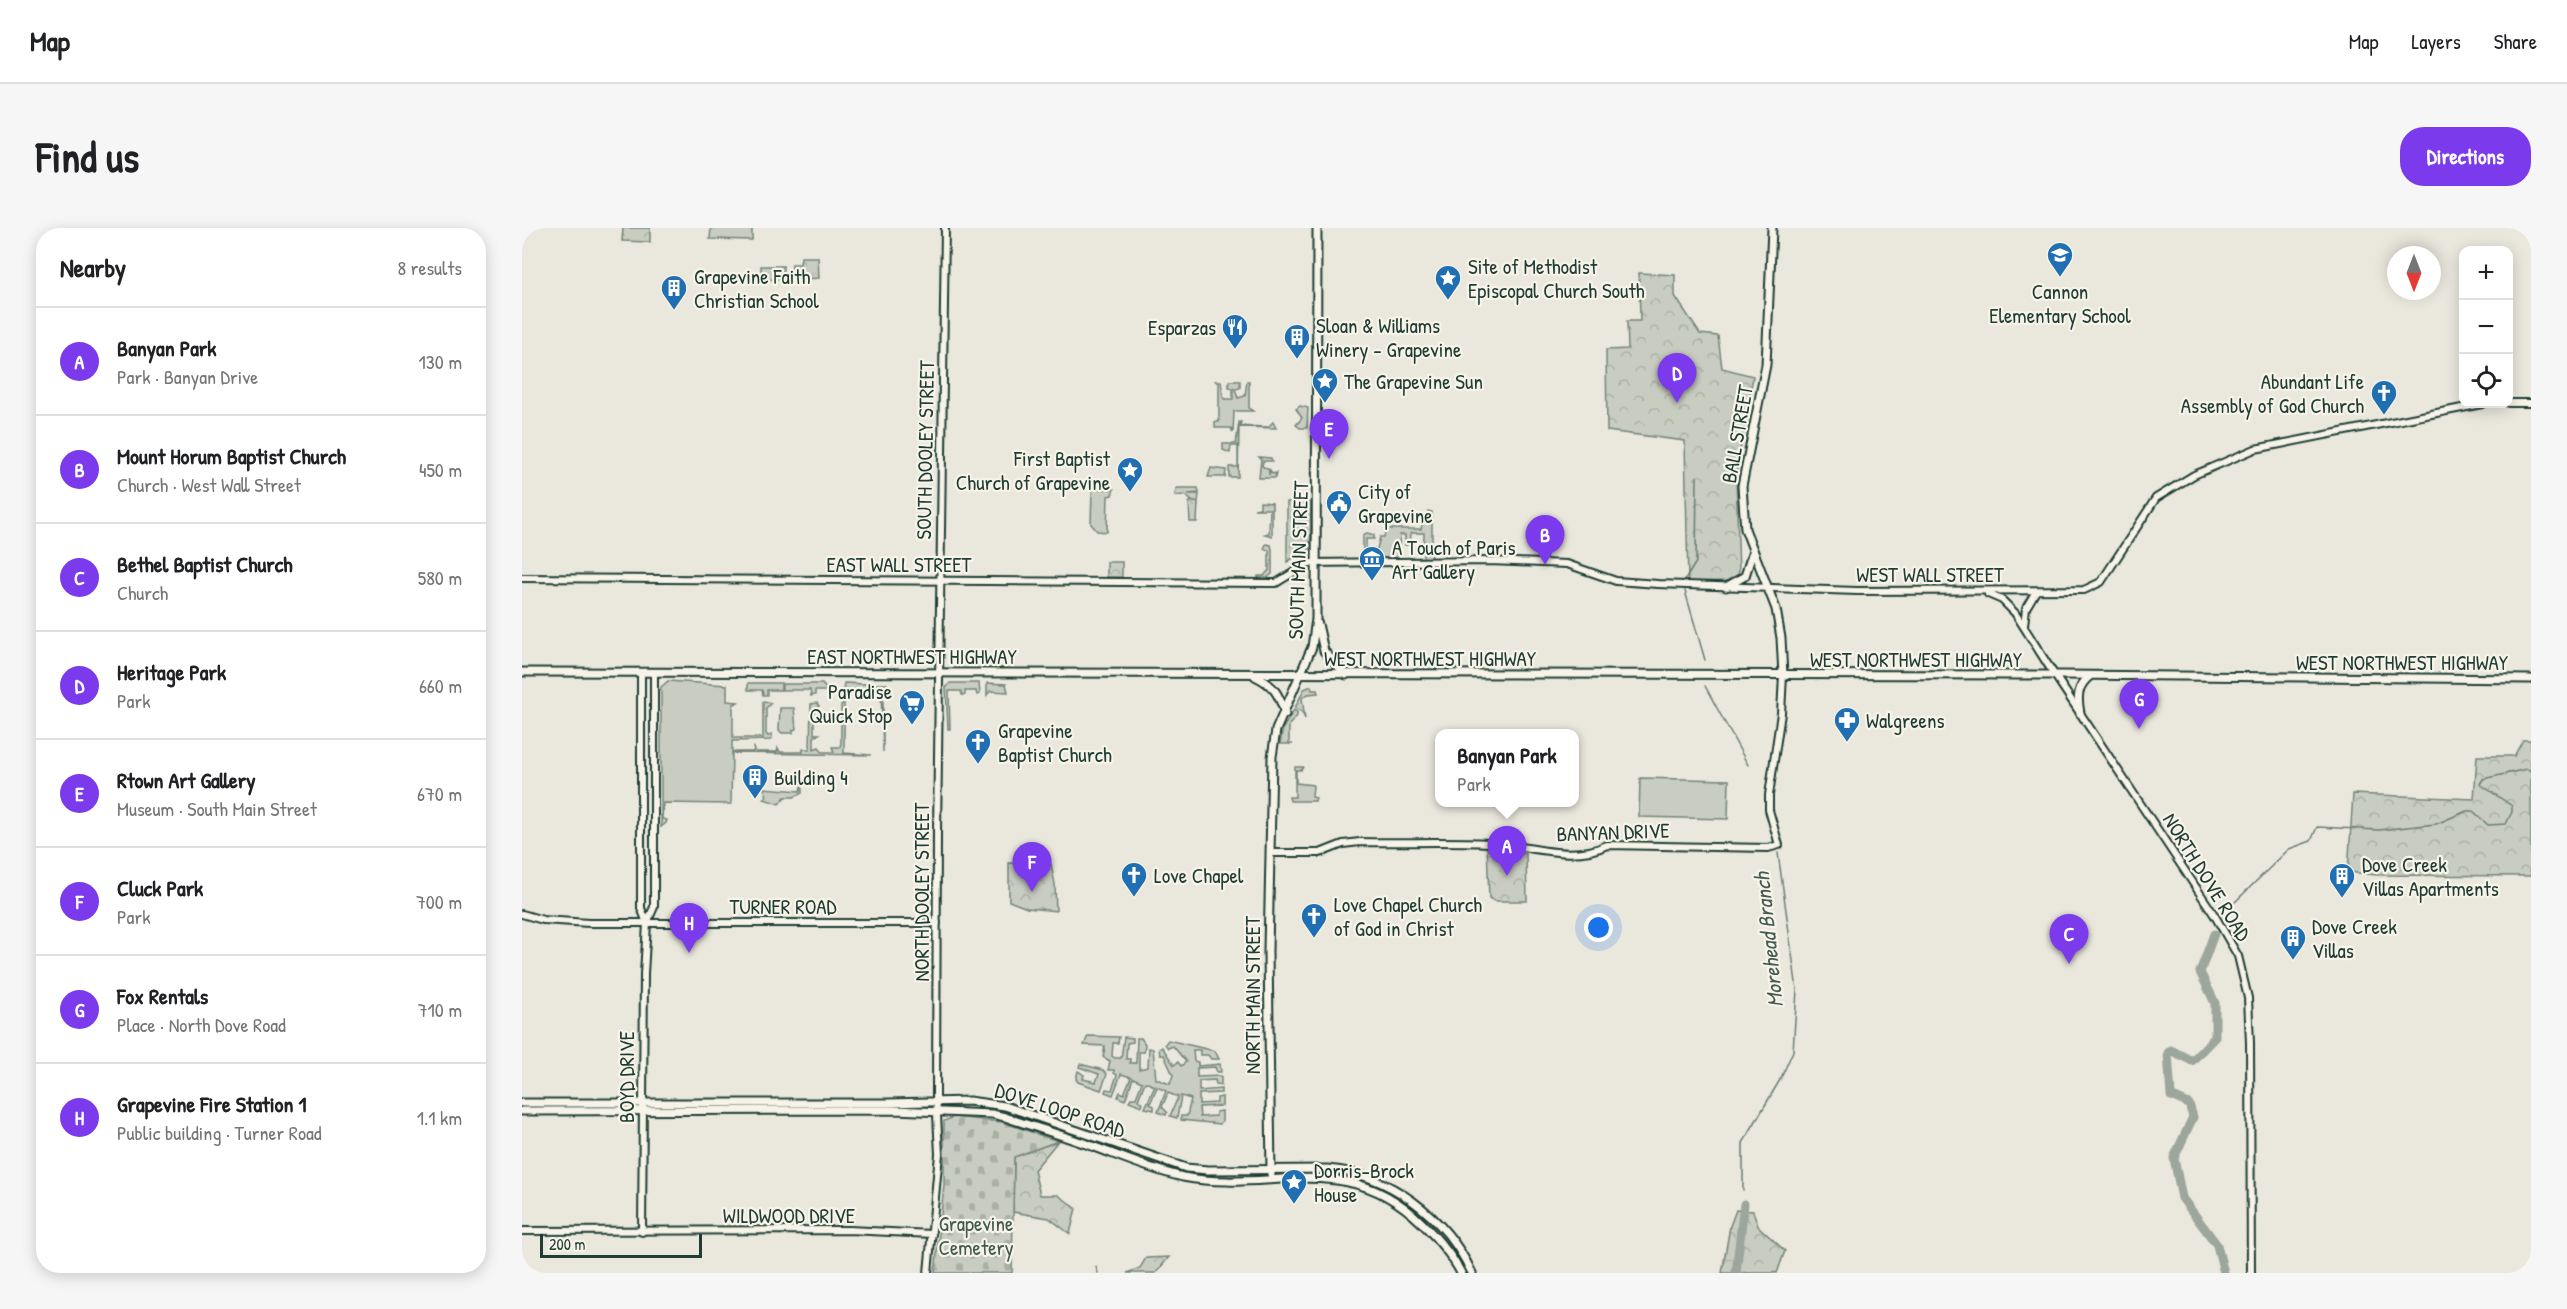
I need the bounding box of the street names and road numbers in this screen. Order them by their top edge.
street label: SOUTH DOOLEY STREET [909,359,941,540]
street label: BALL STREET [1714,382,1760,485]
street label: SOUTH MAIN STREET [1281,479,1315,640]
street label: EAST WALL STREET [827,550,973,579]
street label: WEST WALL STREET [1856,560,2005,589]
street label: EAST NORTHWEST HIGHWAY [807,642,1017,671]
street label: WEST NORTHWEST HIGHWAY [1324,644,1537,673]
street label: WEST NORTHWEST HIGHWAY [1810,645,2023,674]
street label: WEST NORTHWEST HIGHWAY [2296,648,2509,677]
street label: NORTH DOOLEY STREET [907,801,936,981]
street label: NORTH DOVE ROAD [2156,807,2258,947]
street label: BANYAN DRIVE [1556,816,1670,848]
street label: TURNER ROAD [729,892,837,921]
street label: NORTH MAIN STREET [1238,915,1267,1074]
street label: BOYD DRIVE [612,1031,641,1123]
street label: DOVE LOOP ROAD [991,1075,1129,1145]
street label: WILDWOOD DRIVE [723,1201,855,1230]

